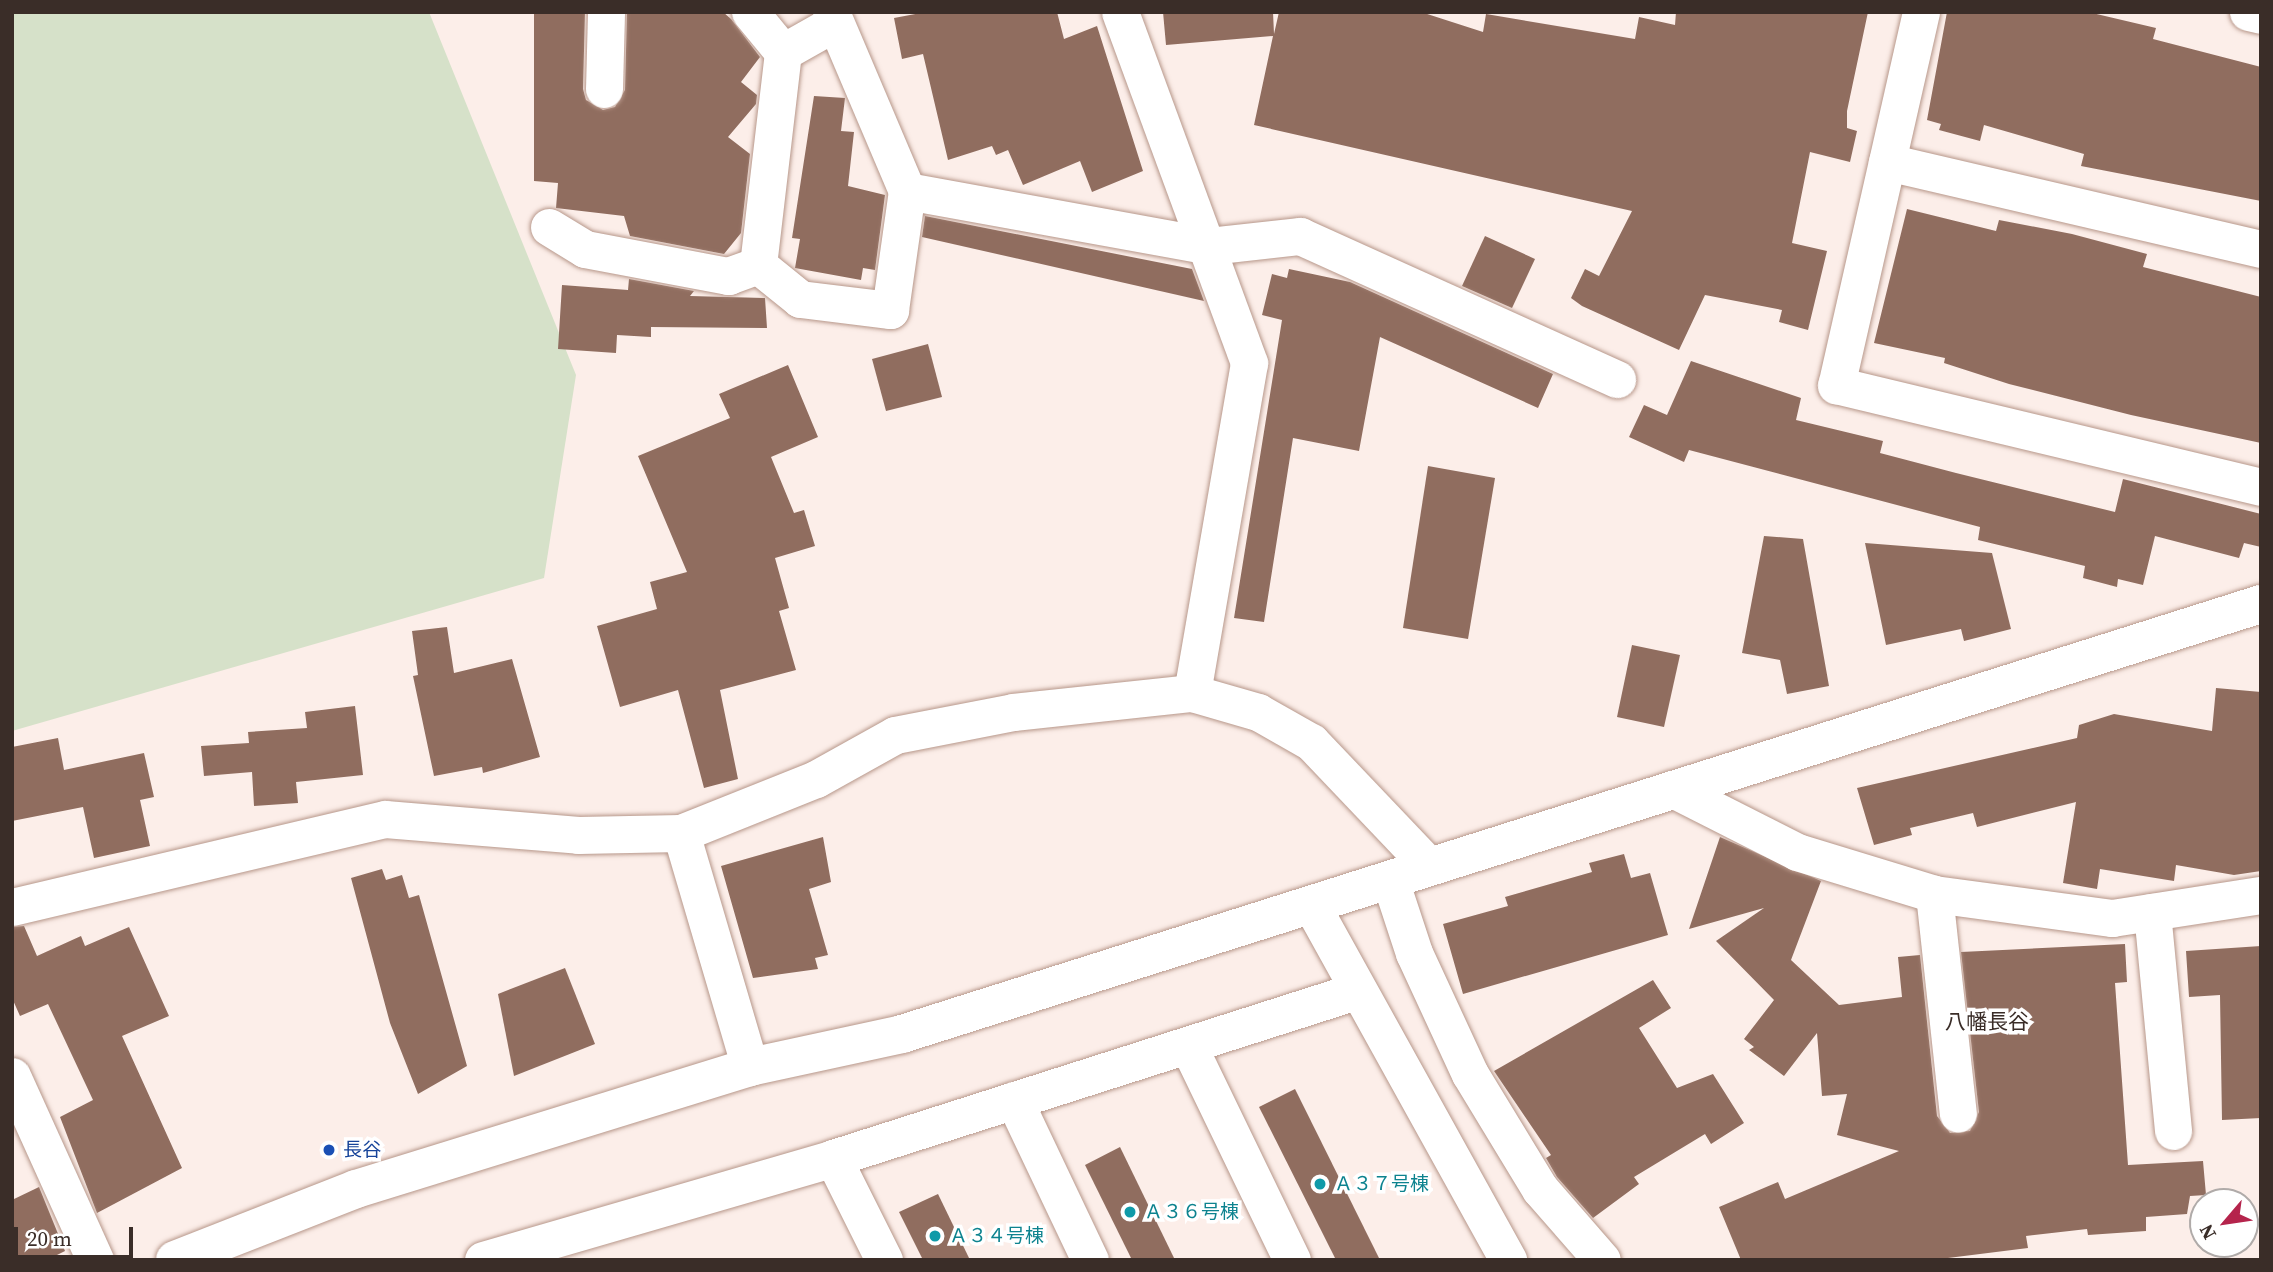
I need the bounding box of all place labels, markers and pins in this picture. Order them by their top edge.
place label: 長谷 [343,1139,381,1161]
marker: 長谷 [321,1142,337,1158]
place label: Ａ３７号棟 [1334,1173,1429,1195]
marker: Ａ３７号棟 [1312,1176,1328,1192]
place label: Ａ３６号棟 [1144,1201,1239,1223]
marker: Ａ３６号棟 [1122,1204,1138,1220]
place label: Ａ３４号棟 [949,1225,1044,1247]
marker: Ａ３４号棟 [927,1228,943,1244]

